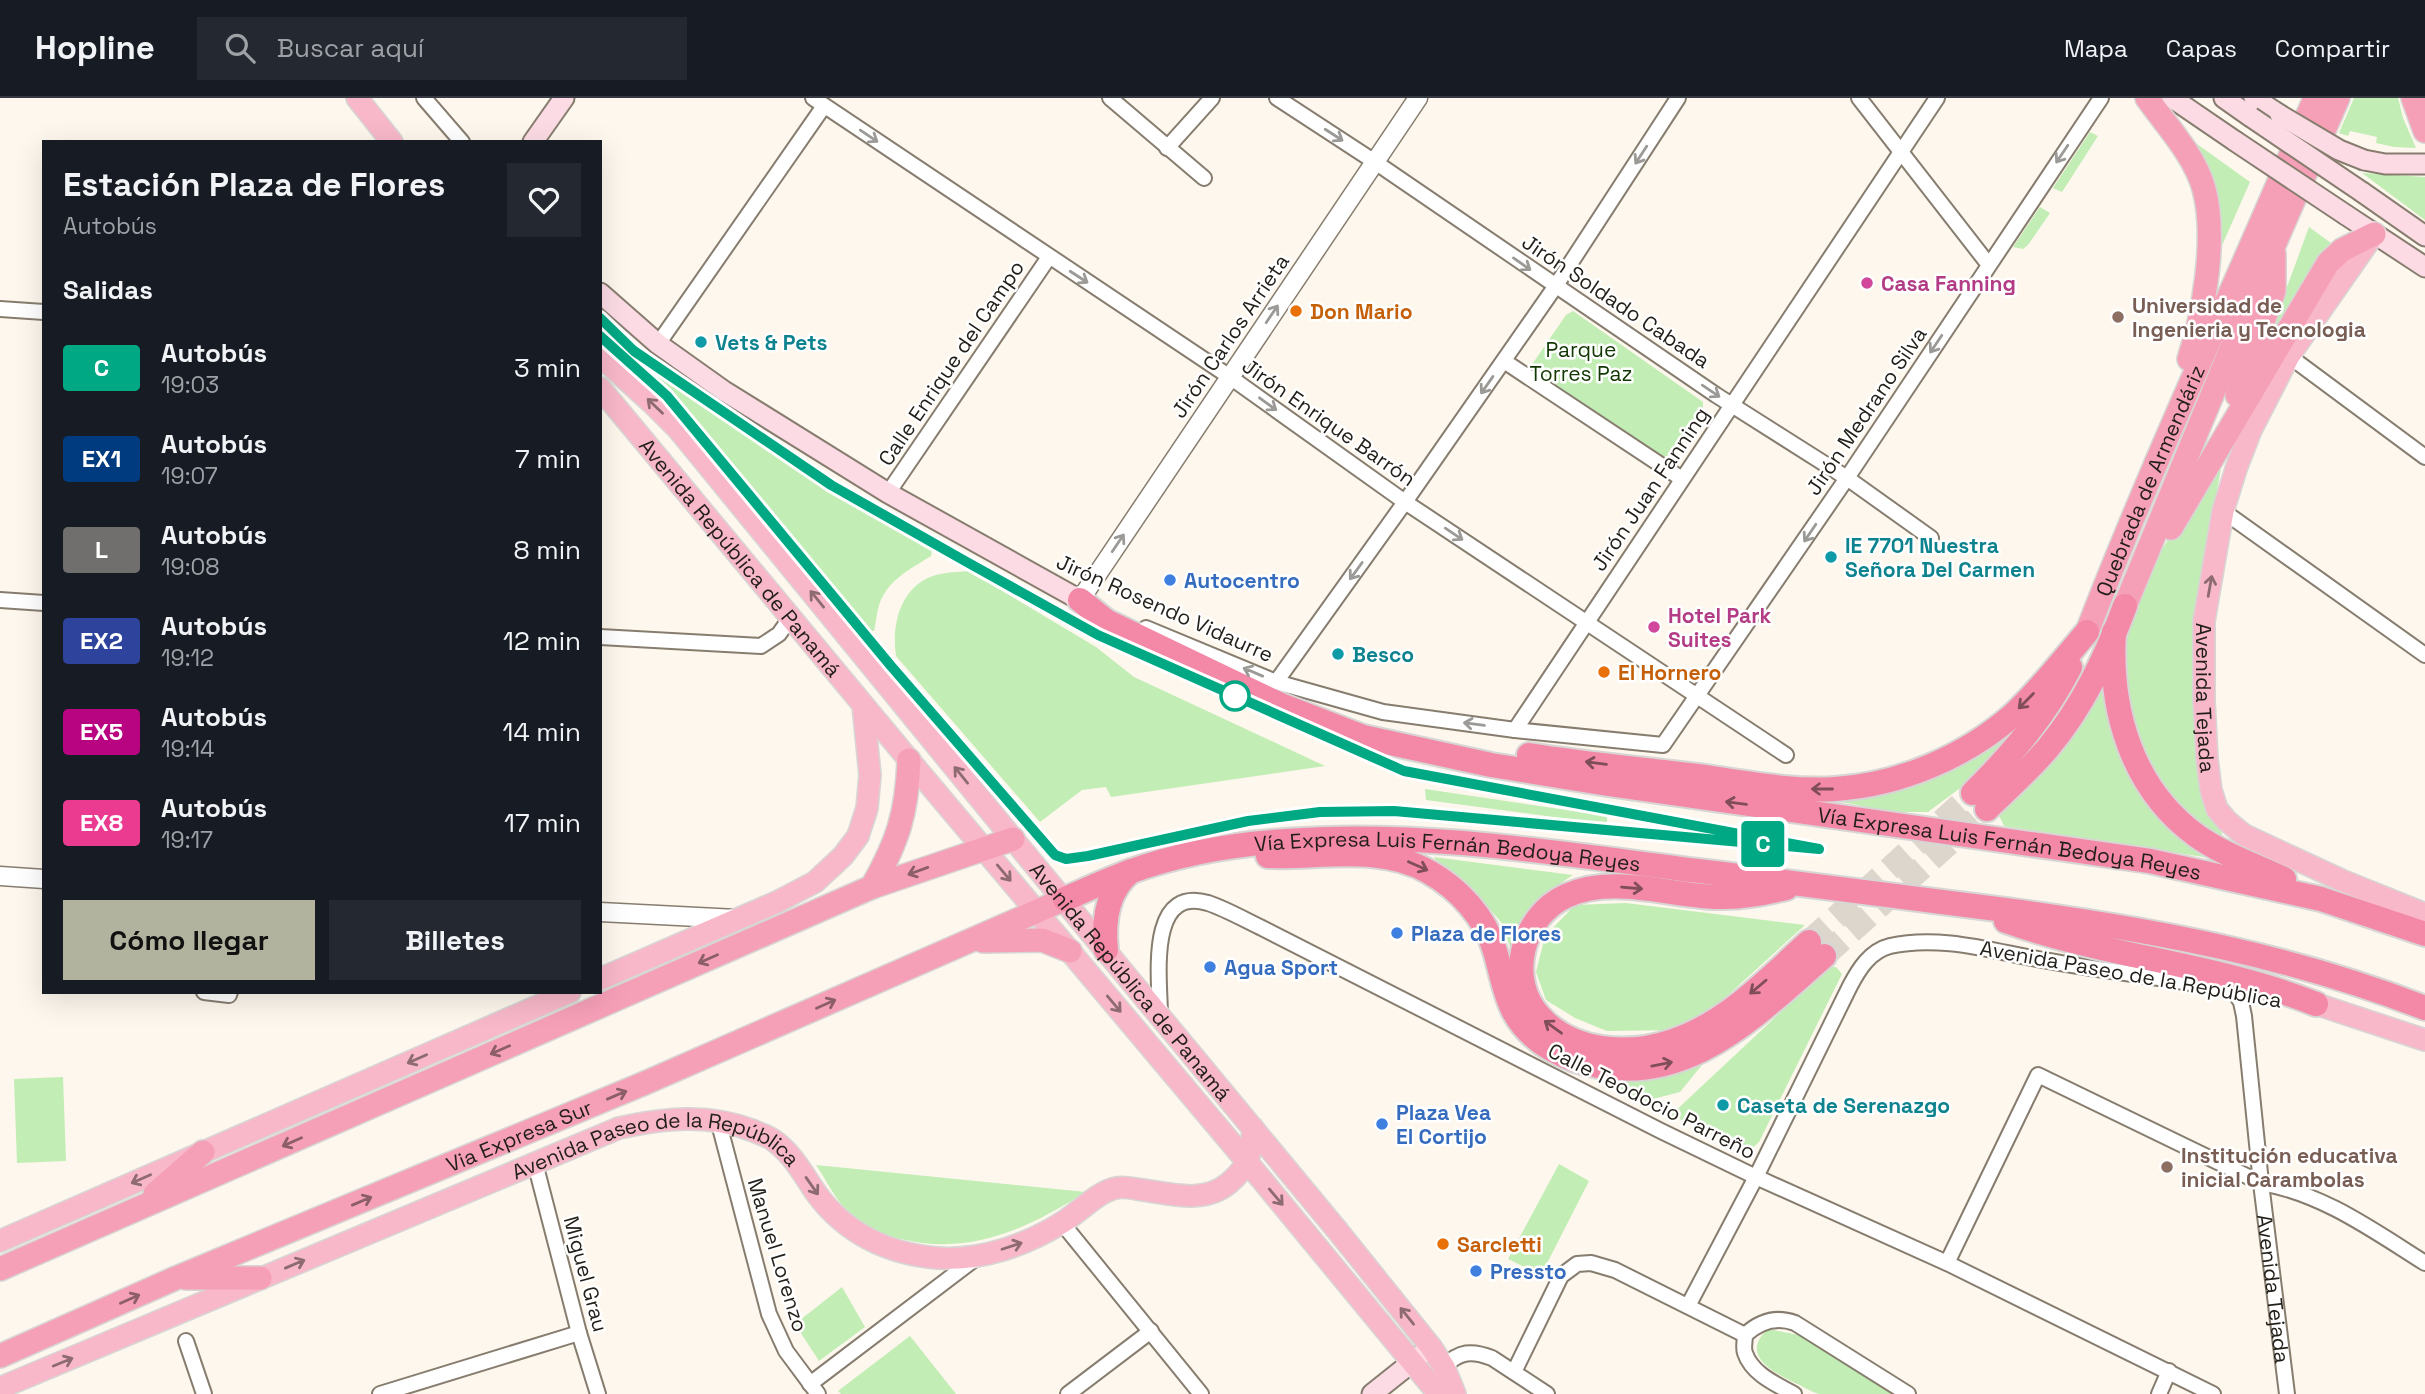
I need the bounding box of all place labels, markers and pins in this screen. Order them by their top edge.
place label: Casa Fanning [1881,270,2016,297]
marker: Casa Fanning [1859,275,1875,291]
place label: Universidad de Ingenieria y Tecnologia [2132,292,2366,343]
place label: Don Mario [1310,298,1413,325]
marker: Don Mario [1288,303,1304,319]
marker: Universidad de Ingenieria y Tecnologia [2110,309,2126,325]
place label: Vets & Pets [715,329,828,356]
marker: Vets & Pets [693,334,709,350]
place label: IE 7701 Nuestra Señora Del Carmen [1845,532,2035,583]
marker: IE 7701 Nuestra Señora Del Carmen [1823,549,1839,565]
place label: Autocentro [1184,567,1300,594]
marker: Autocentro [1162,572,1178,588]
place label: Hotel Park Suites [1668,602,1771,653]
marker: Hotel Park Suites [1646,619,1662,635]
place label: Besco [1352,641,1414,668]
marker: Besco [1330,646,1346,662]
place label: El Hornero [1618,659,1721,686]
marker: El Hornero [1596,664,1612,680]
unlabelled marker [1220,681,1250,711]
place label: Plaza de Flores [1411,920,1561,947]
marker: Plaza de Flores [1389,925,1405,941]
place label: Agua Sport [1224,954,1338,981]
marker: Agua Sport [1202,959,1218,975]
place label: Caseta de Serenazgo [1737,1092,1950,1119]
marker: Caseta de Serenazgo [1715,1097,1731,1113]
place label: Plaza Vea El Cortijo [1396,1099,1491,1150]
marker: Plaza Vea El Cortijo [1374,1116,1390,1132]
place label: Institución educativa inicial Carambolas [2181,1142,2398,1193]
marker: Institución educativa inicial Carambolas [2159,1159,2175,1175]
place label: Sarcletti [1457,1231,1542,1258]
marker: Sarcletti [1435,1236,1451,1252]
place label: Pressto [1490,1258,1567,1285]
marker: Pressto [1468,1263,1484,1279]

